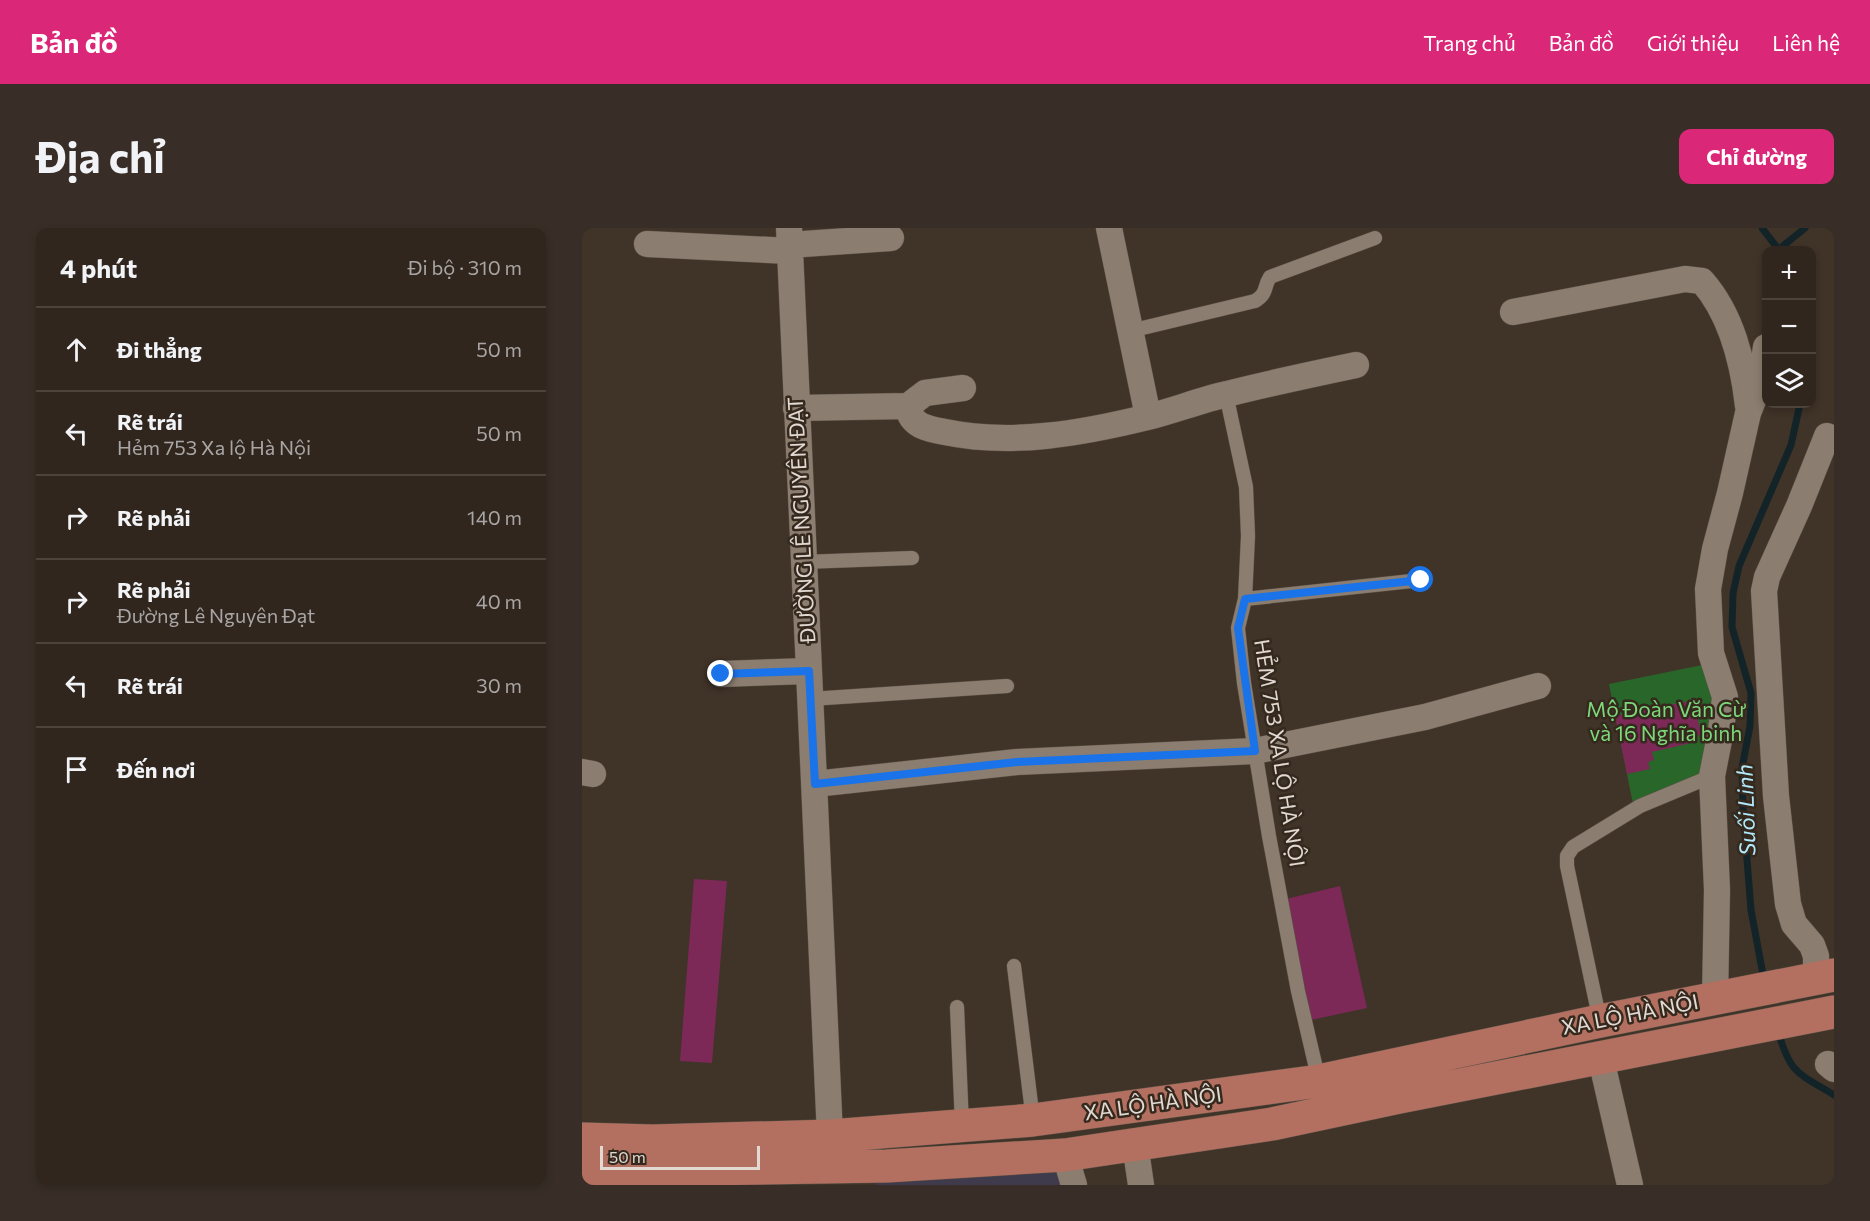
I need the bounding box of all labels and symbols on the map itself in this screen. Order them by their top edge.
street label: ĐƯỜNG LÊ NGUYÊN ĐẠT [782,396,819,645]
route start [1407,566,1433,592]
street label: HẺM 753 XA LỘ HÀ NỘI [1250,637,1312,868]
route end [707,660,733,686]
park label: Mộ Đoàn Văn Cừ và 16 Nghĩa binh [1586,696,1746,745]
water label: Suối Linh [1730,764,1761,856]
street label: XA LỘ HÀ NỘI [1559,987,1700,1039]
street label: XA LỘ HÀ NỘI [1082,1079,1223,1125]
scale bar [600,1143,760,1170]

